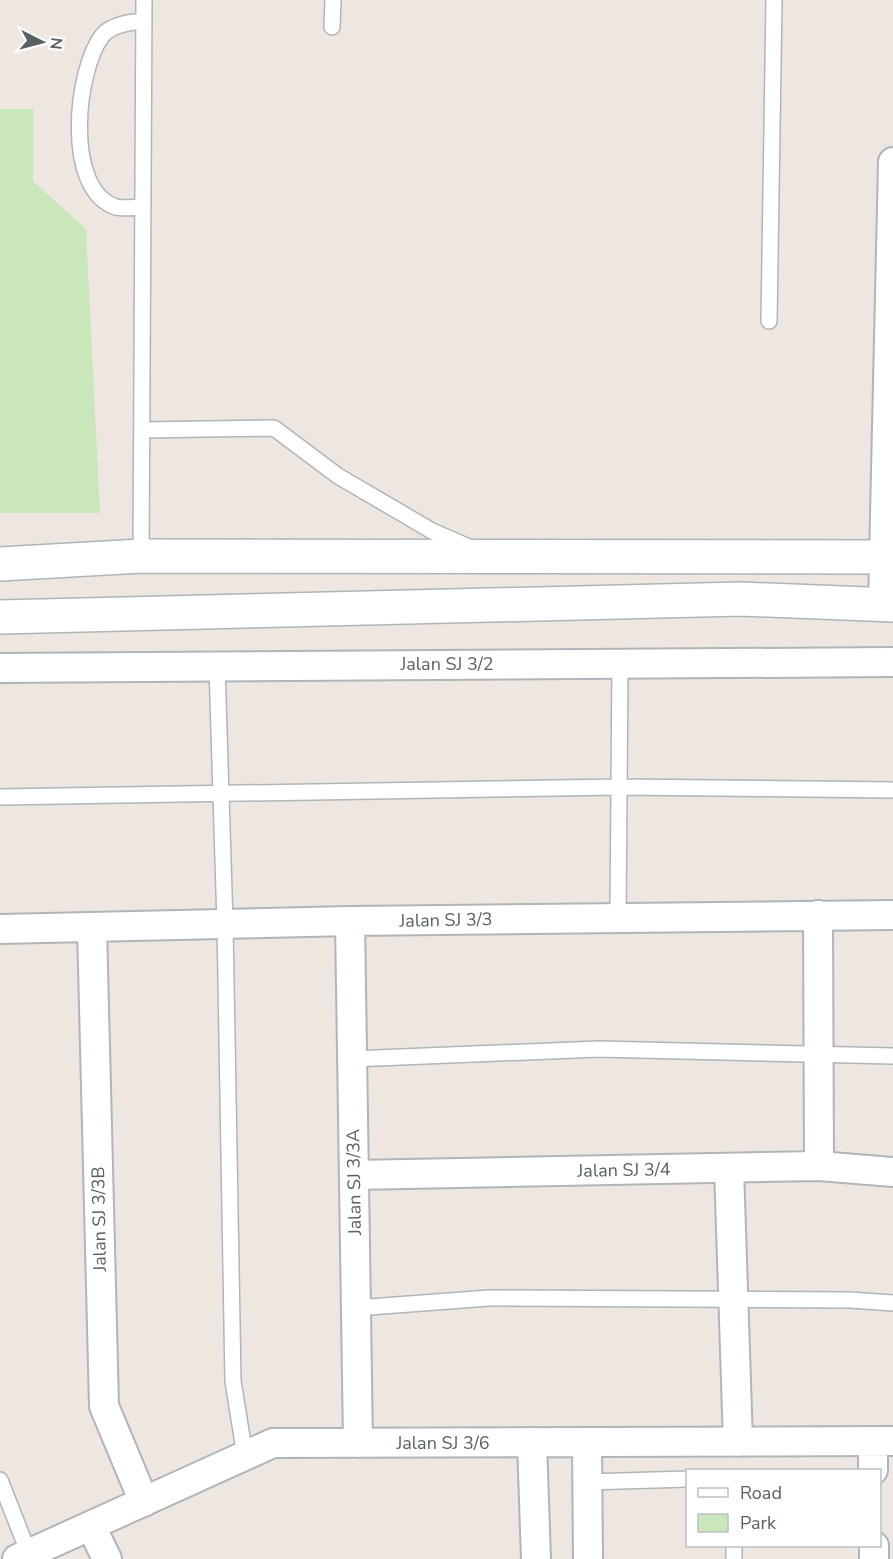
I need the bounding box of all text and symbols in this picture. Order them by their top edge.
north arrow [12,12,72,72]
text: N [44,36,67,51]
street label: Jalan SJ 3/2 [399,652,494,676]
street label: Jalan SJ 3/3 [398,907,493,933]
street label: Jalan SJ 3/3A [341,1129,367,1236]
street label: Jalan SJ 3/4 [576,1157,671,1183]
street label: Jalan SJ 3/3B [86,1166,112,1273]
street label: Jalan SJ 3/6 [395,1431,490,1455]
legend [686,1469,881,1547]
text: Road [740,1481,782,1505]
text: Park [740,1511,777,1535]

